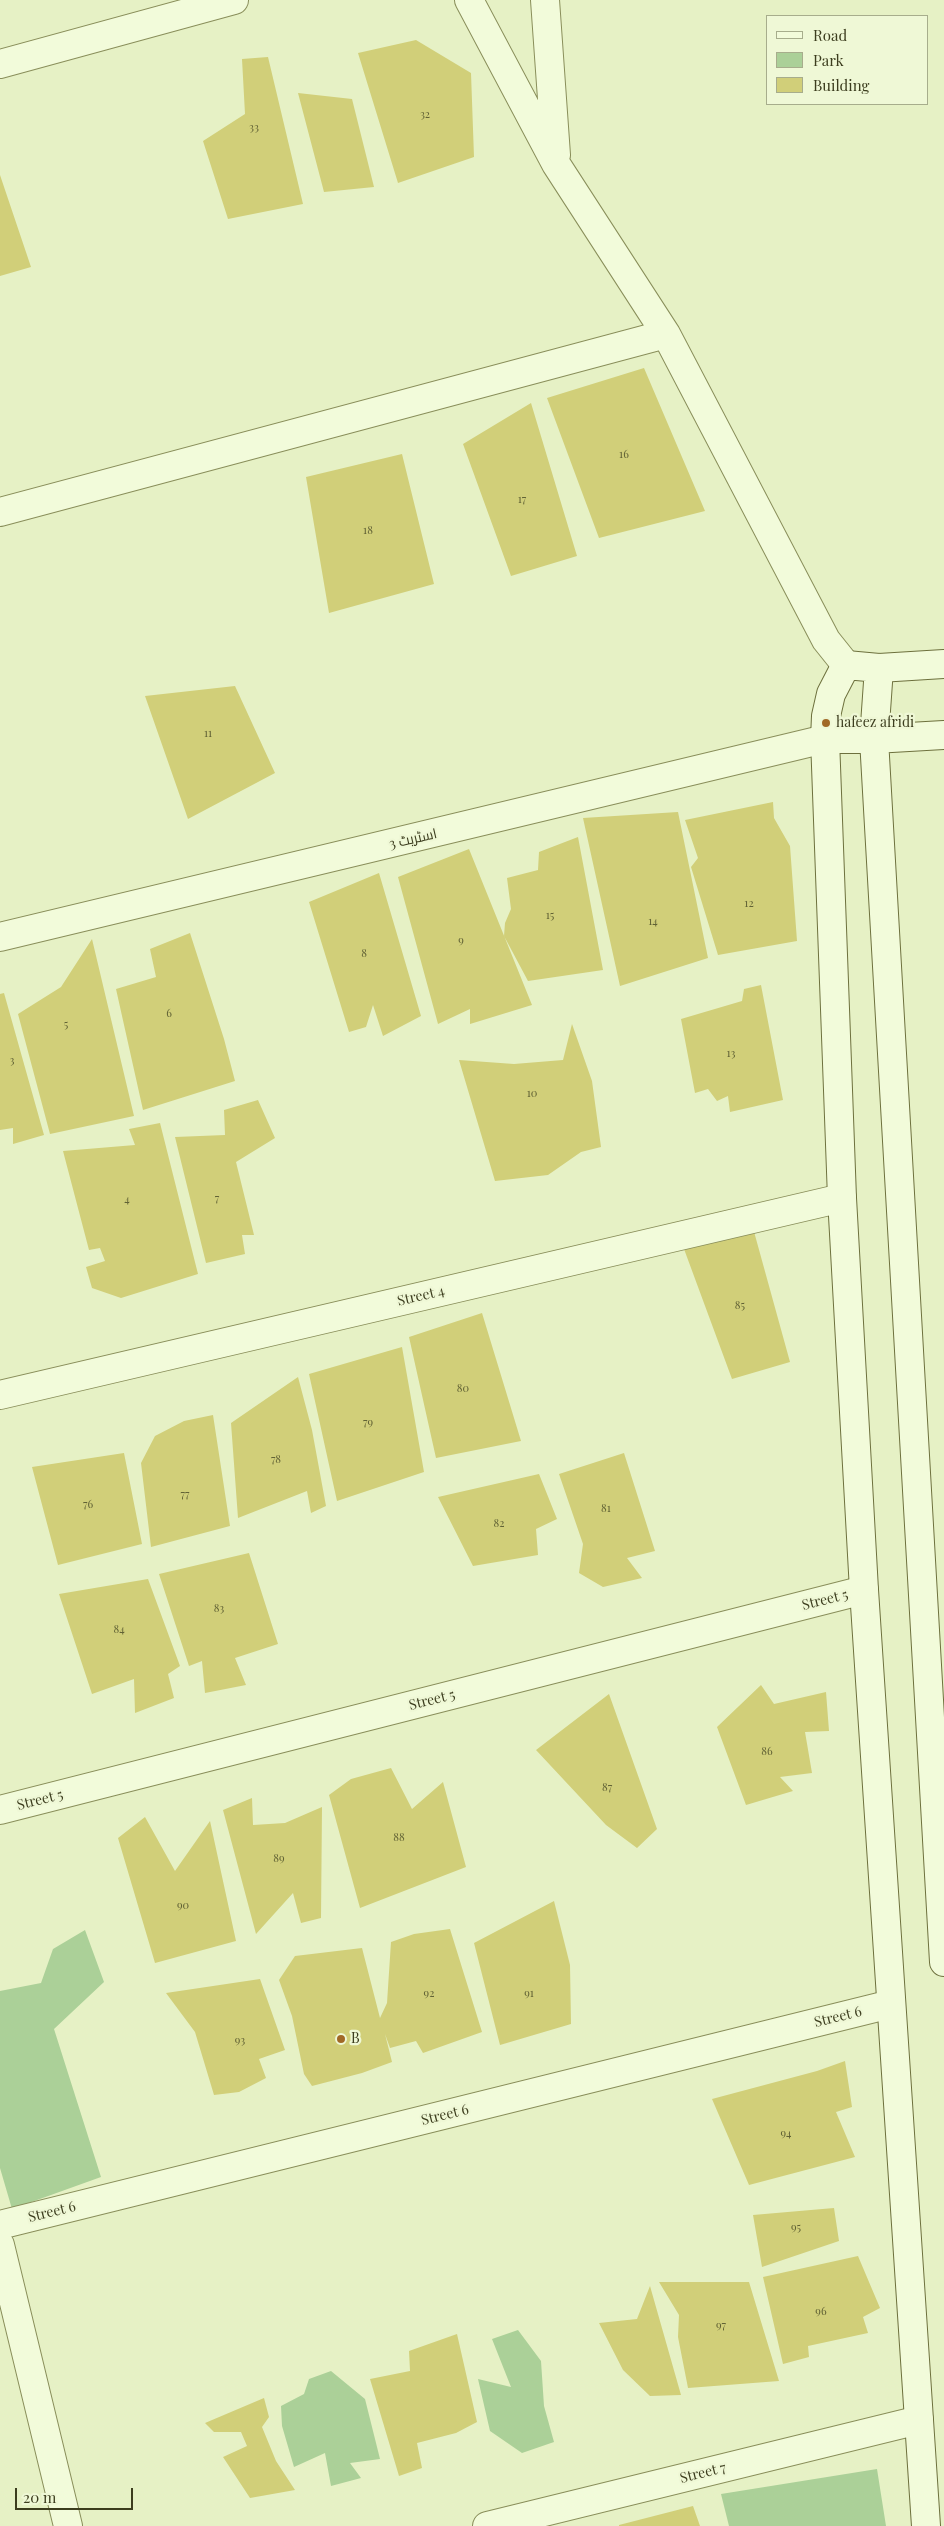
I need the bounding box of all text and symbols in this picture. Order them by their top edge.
legend [766,15,929,105]
text: Road [813,25,847,45]
text: Park [813,50,844,70]
text: Building [813,75,869,95]
house number: 32 [420,108,430,122]
house number: 33 [249,121,259,135]
house number: 16 [619,448,629,462]
house number: 17 [518,493,526,507]
house number: 18 [363,524,373,538]
place label: hafeez afridi [836,715,914,731]
marker: hafeez afridi [820,717,832,729]
house number: 11 [204,727,212,741]
street label: اسٹریٹ 3 [387,825,439,853]
house number: 12 [744,897,754,911]
house number: 15 [546,909,554,923]
house number: 14 [648,915,658,929]
house number: 9 [458,934,464,948]
house number: 8 [361,947,367,961]
house number: 6 [166,1007,172,1021]
house number: 5 [64,1018,68,1032]
house number: 13 [727,1047,735,1061]
house number: 3 [10,1054,14,1068]
house number: 10 [527,1087,537,1101]
house number: 7 [215,1192,219,1206]
house number: 4 [124,1193,130,1207]
street label: Street 4 [396,1282,446,1310]
house number: 85 [735,1299,745,1313]
house number: 80 [457,1382,469,1396]
house number: 79 [363,1416,373,1430]
house number: 78 [271,1453,281,1467]
house number: 77 [181,1488,189,1502]
house number: 76 [83,1498,93,1512]
house number: 81 [601,1502,611,1516]
house number: 82 [494,1517,504,1531]
street label: Street 5 [800,1586,850,1614]
house number: 83 [214,1602,224,1616]
house number: 84 [113,1623,125,1637]
street label: Street 5 [407,1686,457,1714]
house number: 86 [761,1745,773,1759]
house number: 87 [602,1781,612,1795]
street label: Street 5 [15,1786,65,1814]
house number: 88 [393,1831,405,1845]
house number: 89 [273,1852,285,1866]
house number: 90 [177,1899,189,1913]
house number: 92 [424,1987,434,2001]
house number: 91 [524,1987,534,2001]
street label: Street 6 [813,2003,863,2031]
place label: B [351,2031,360,2047]
marker: B [335,2033,347,2045]
house number: 93 [235,2034,245,2048]
street label: Street 6 [420,2101,470,2129]
house number: 94 [780,2127,792,2141]
street label: Street 6 [27,2198,77,2226]
house number: 95 [791,2221,801,2235]
house number: 96 [815,2305,827,2319]
house number: 97 [716,2319,726,2333]
street label: Street 7 [678,2459,728,2487]
scale bar [18,2478,135,2510]
text: 20 m [23,2487,56,2507]

